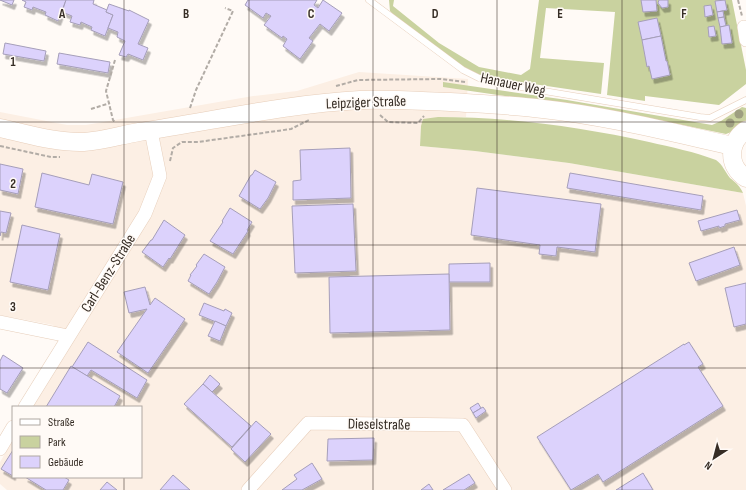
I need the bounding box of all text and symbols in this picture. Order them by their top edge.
text: A [58,6,66,22]
text: B [183,6,189,22]
text: C [308,6,315,22]
text: D [432,6,439,22]
text: E [557,6,563,22]
text: F [681,6,687,22]
text: 1 [10,54,16,70]
street label: Hanauer Weg [479,68,547,101]
street label: Leipziger Straße [326,92,406,113]
text: 2 [10,176,16,192]
street label: Carl-Benz-Straße [77,231,140,316]
text: 3 [10,299,16,315]
legend [12,406,142,478]
street label: Dieselstraße [348,414,410,435]
text: Straße [48,415,75,430]
text: Park [48,435,66,450]
north arrow [694,438,734,478]
text: Gebäude [48,455,83,470]
text: N [702,459,715,473]

